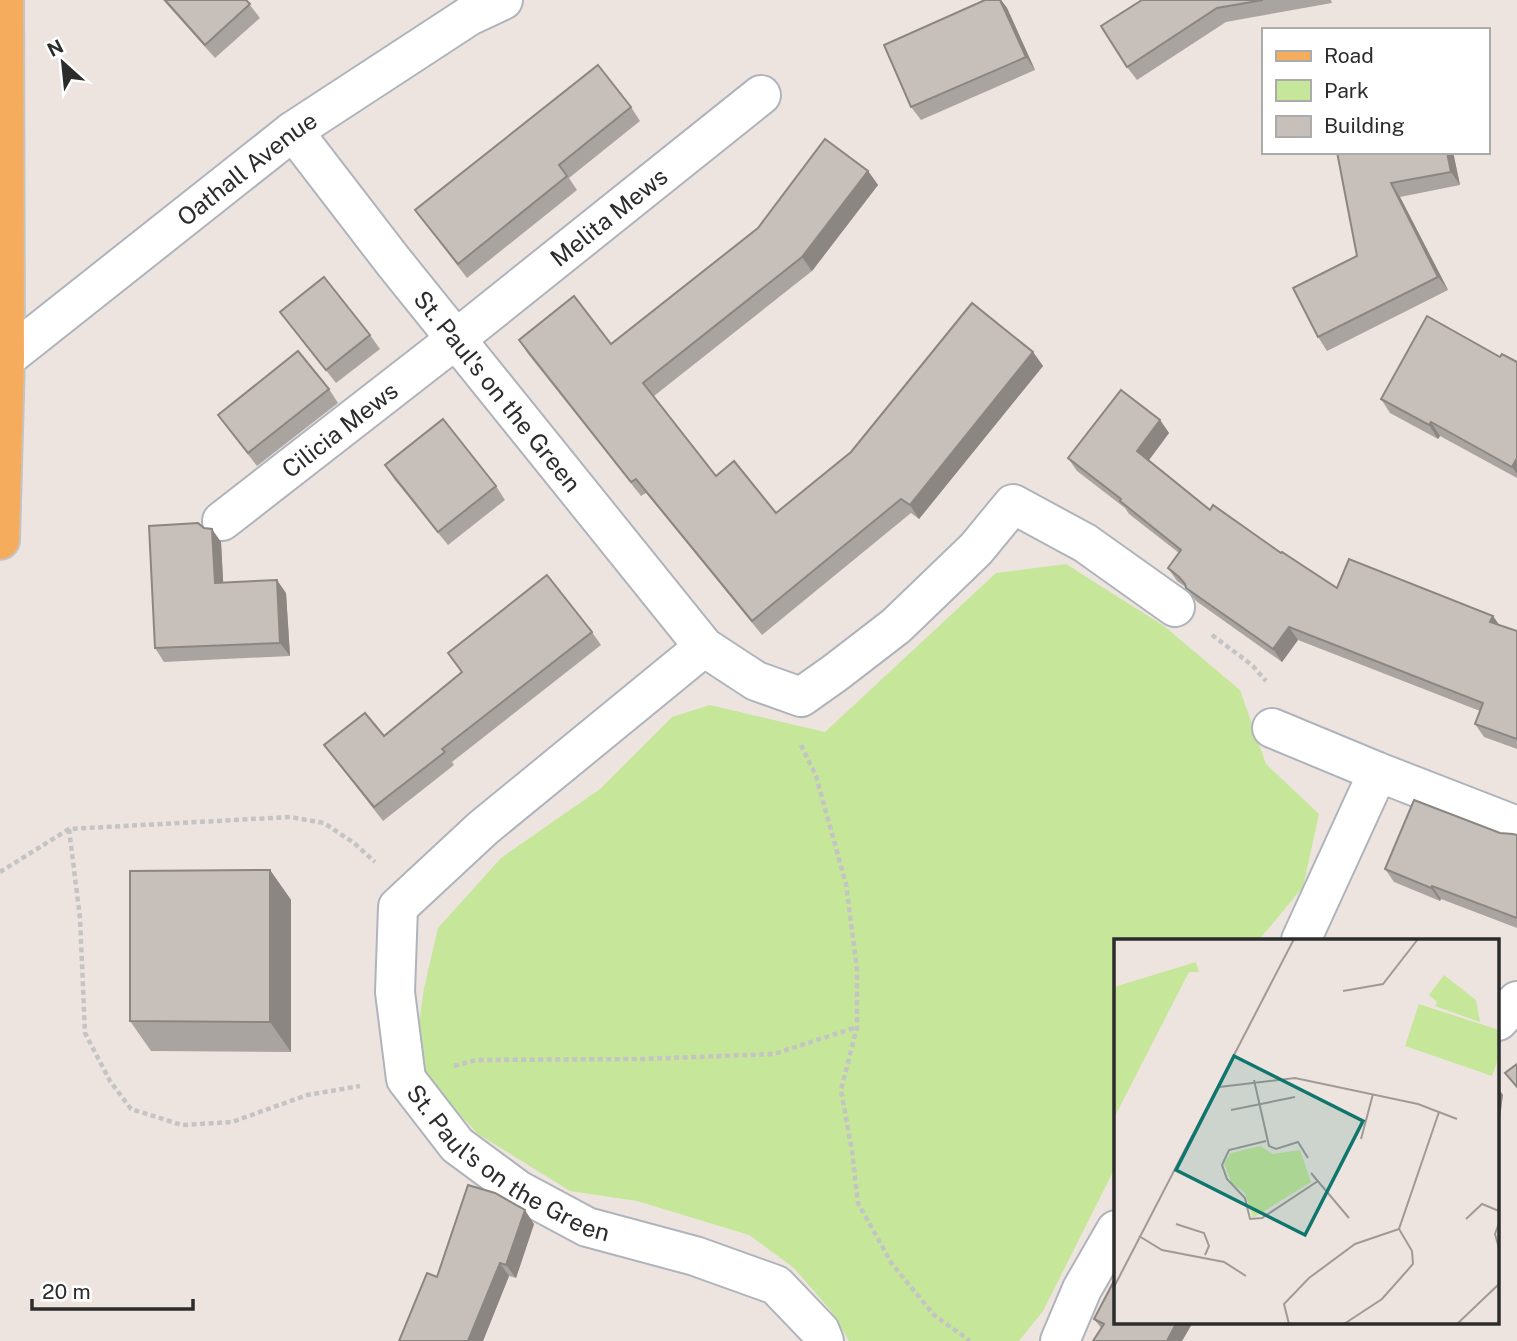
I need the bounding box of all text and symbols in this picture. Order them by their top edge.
north arrow [28,28,98,98]
legend [1262,28,1489,154]
text: N [44,35,67,61]
text: Road [1324,43,1374,68]
text: Park [1324,78,1369,103]
street label: Oathall Avenue [172,105,322,231]
text: Building [1324,113,1405,138]
street label: Melita Mews [545,162,673,272]
street label: St. Paul's on the Green [408,285,587,497]
street label: Cilicia Mews [276,376,403,483]
inset map [1114,939,1500,1324]
street label: St. Paul's on the Green [401,1079,613,1247]
scale bar [32,1268,192,1312]
text: 20 m [42,1279,91,1304]

